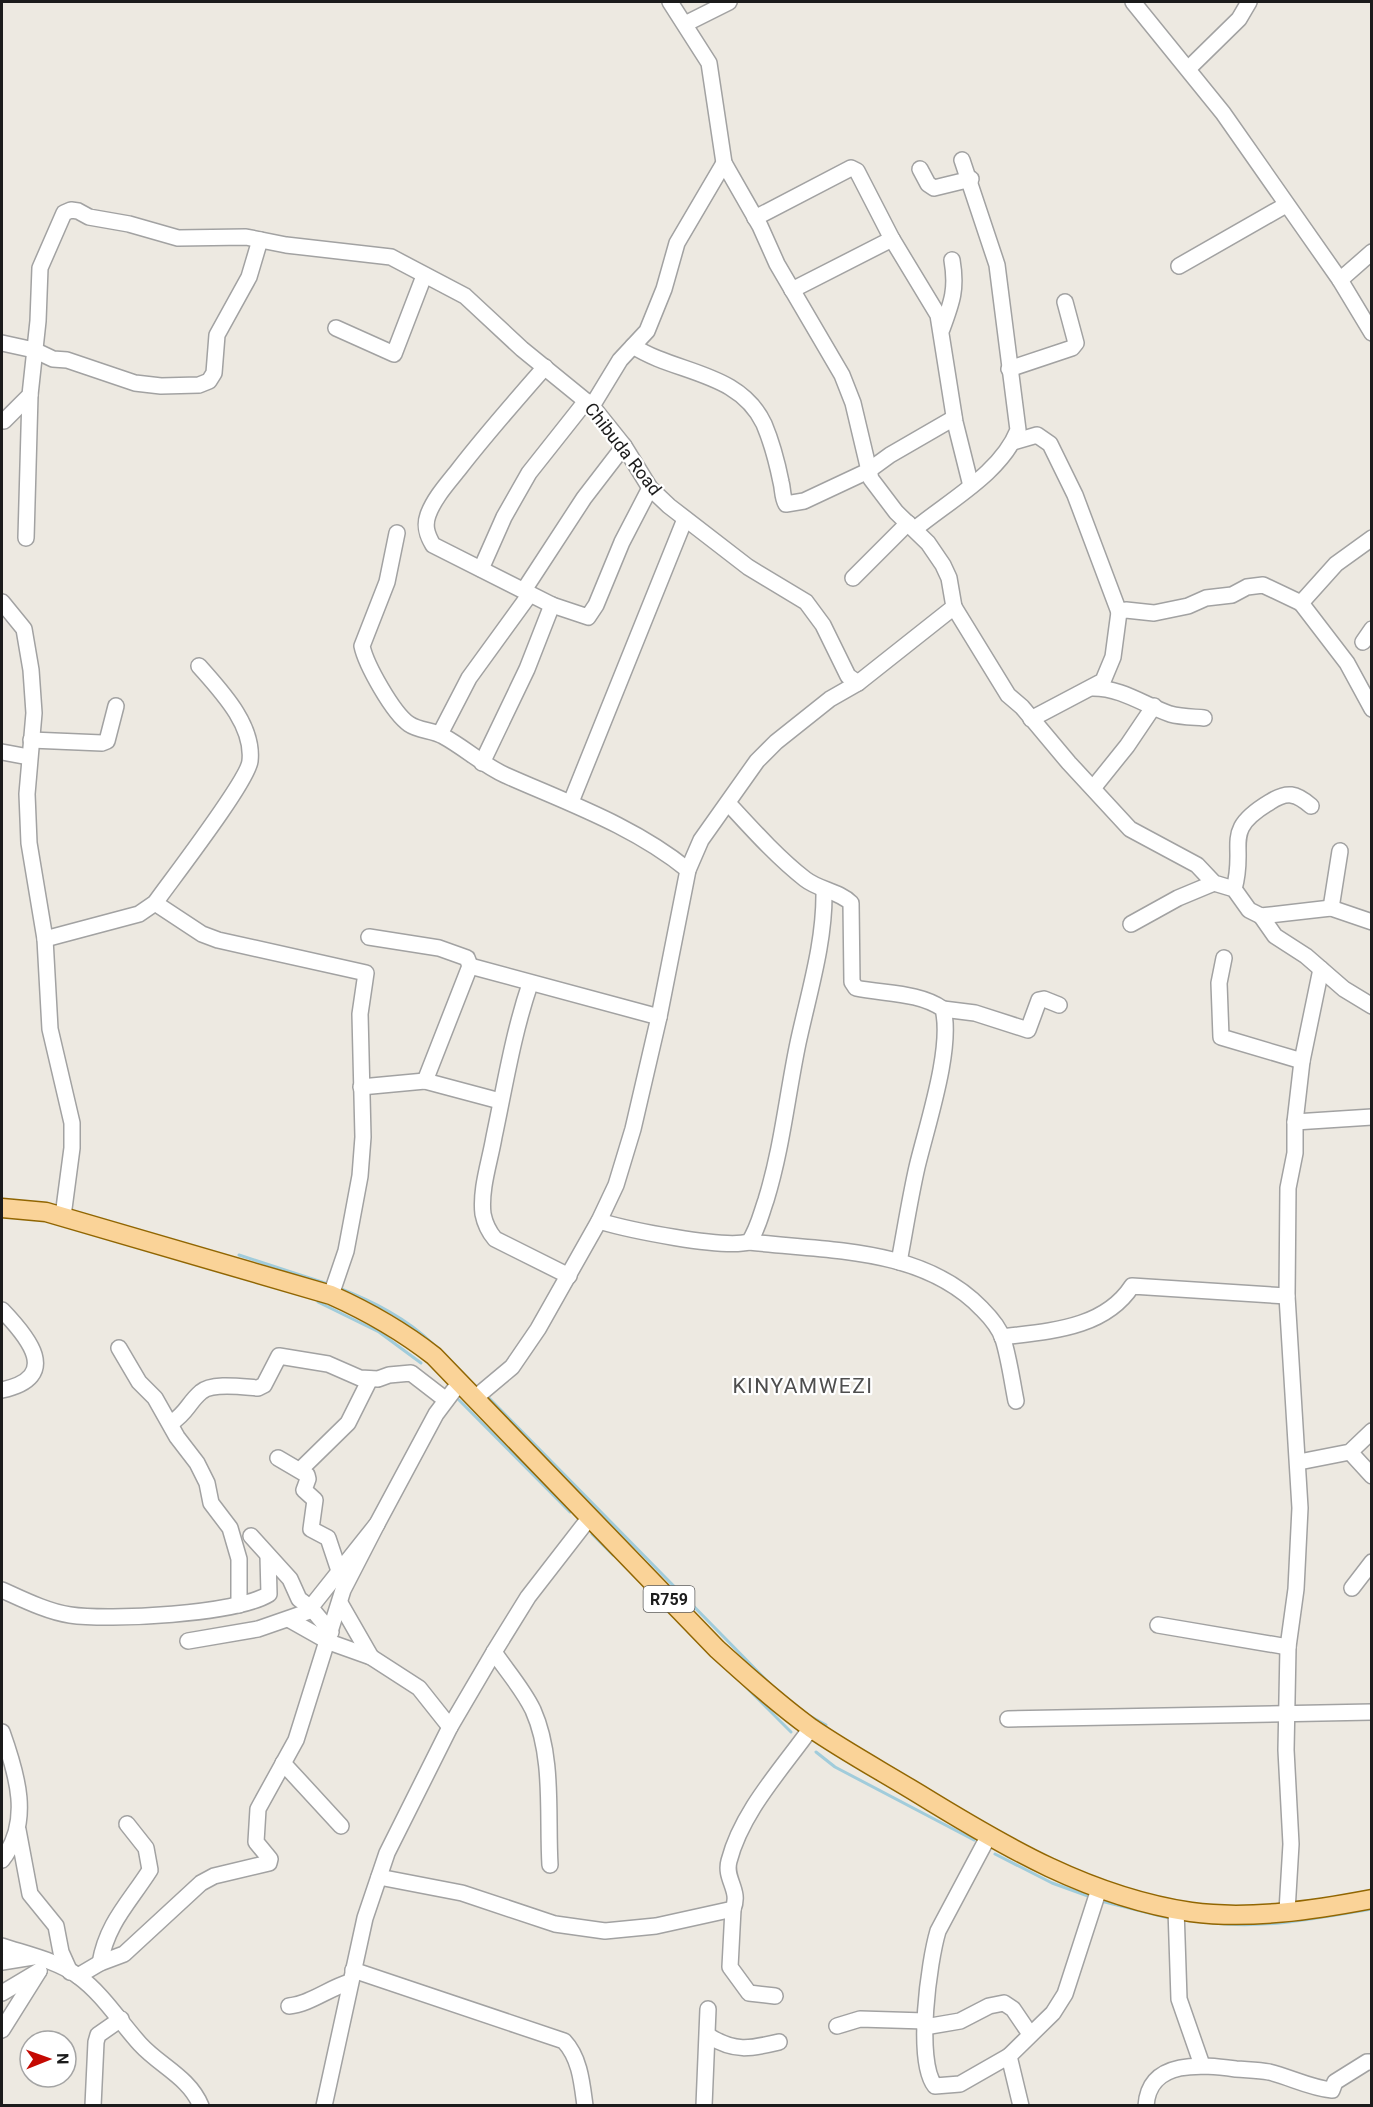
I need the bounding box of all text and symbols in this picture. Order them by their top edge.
street label: Chibuda Road [581,398,666,499]
district label: KINYAMWEZI [732,1374,874,1398]
road number: R759 [644,1586,694,1612]
north arrow [18,2029,78,2089]
text: N [53,2053,72,2065]

